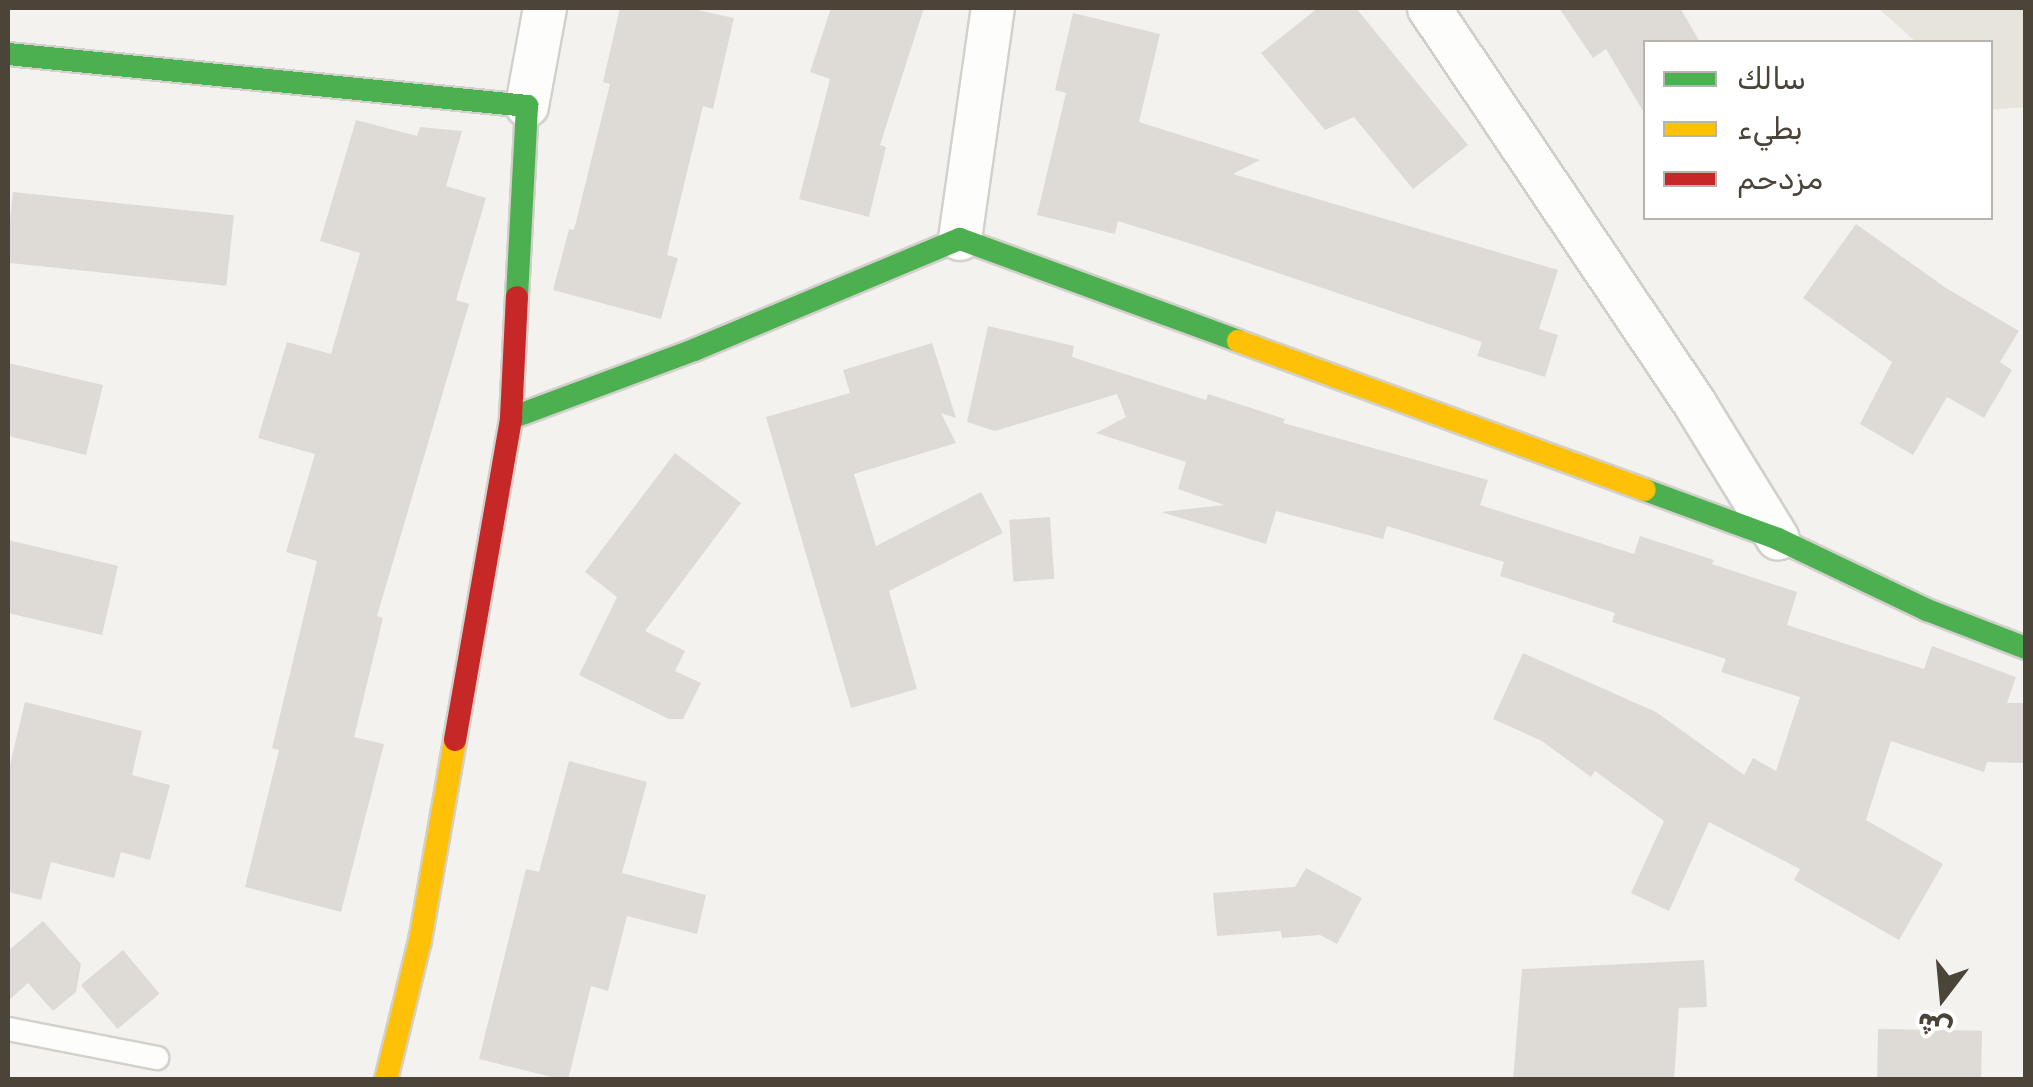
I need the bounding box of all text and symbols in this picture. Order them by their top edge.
legend [1643,40,1993,220]
text: سالك [1737,61,1806,97]
text: بطيء [1737,111,1803,147]
text: مزدحم [1737,161,1823,197]
north arrow [1893,947,1993,1047]
text: ش [1913,1006,1956,1047]

